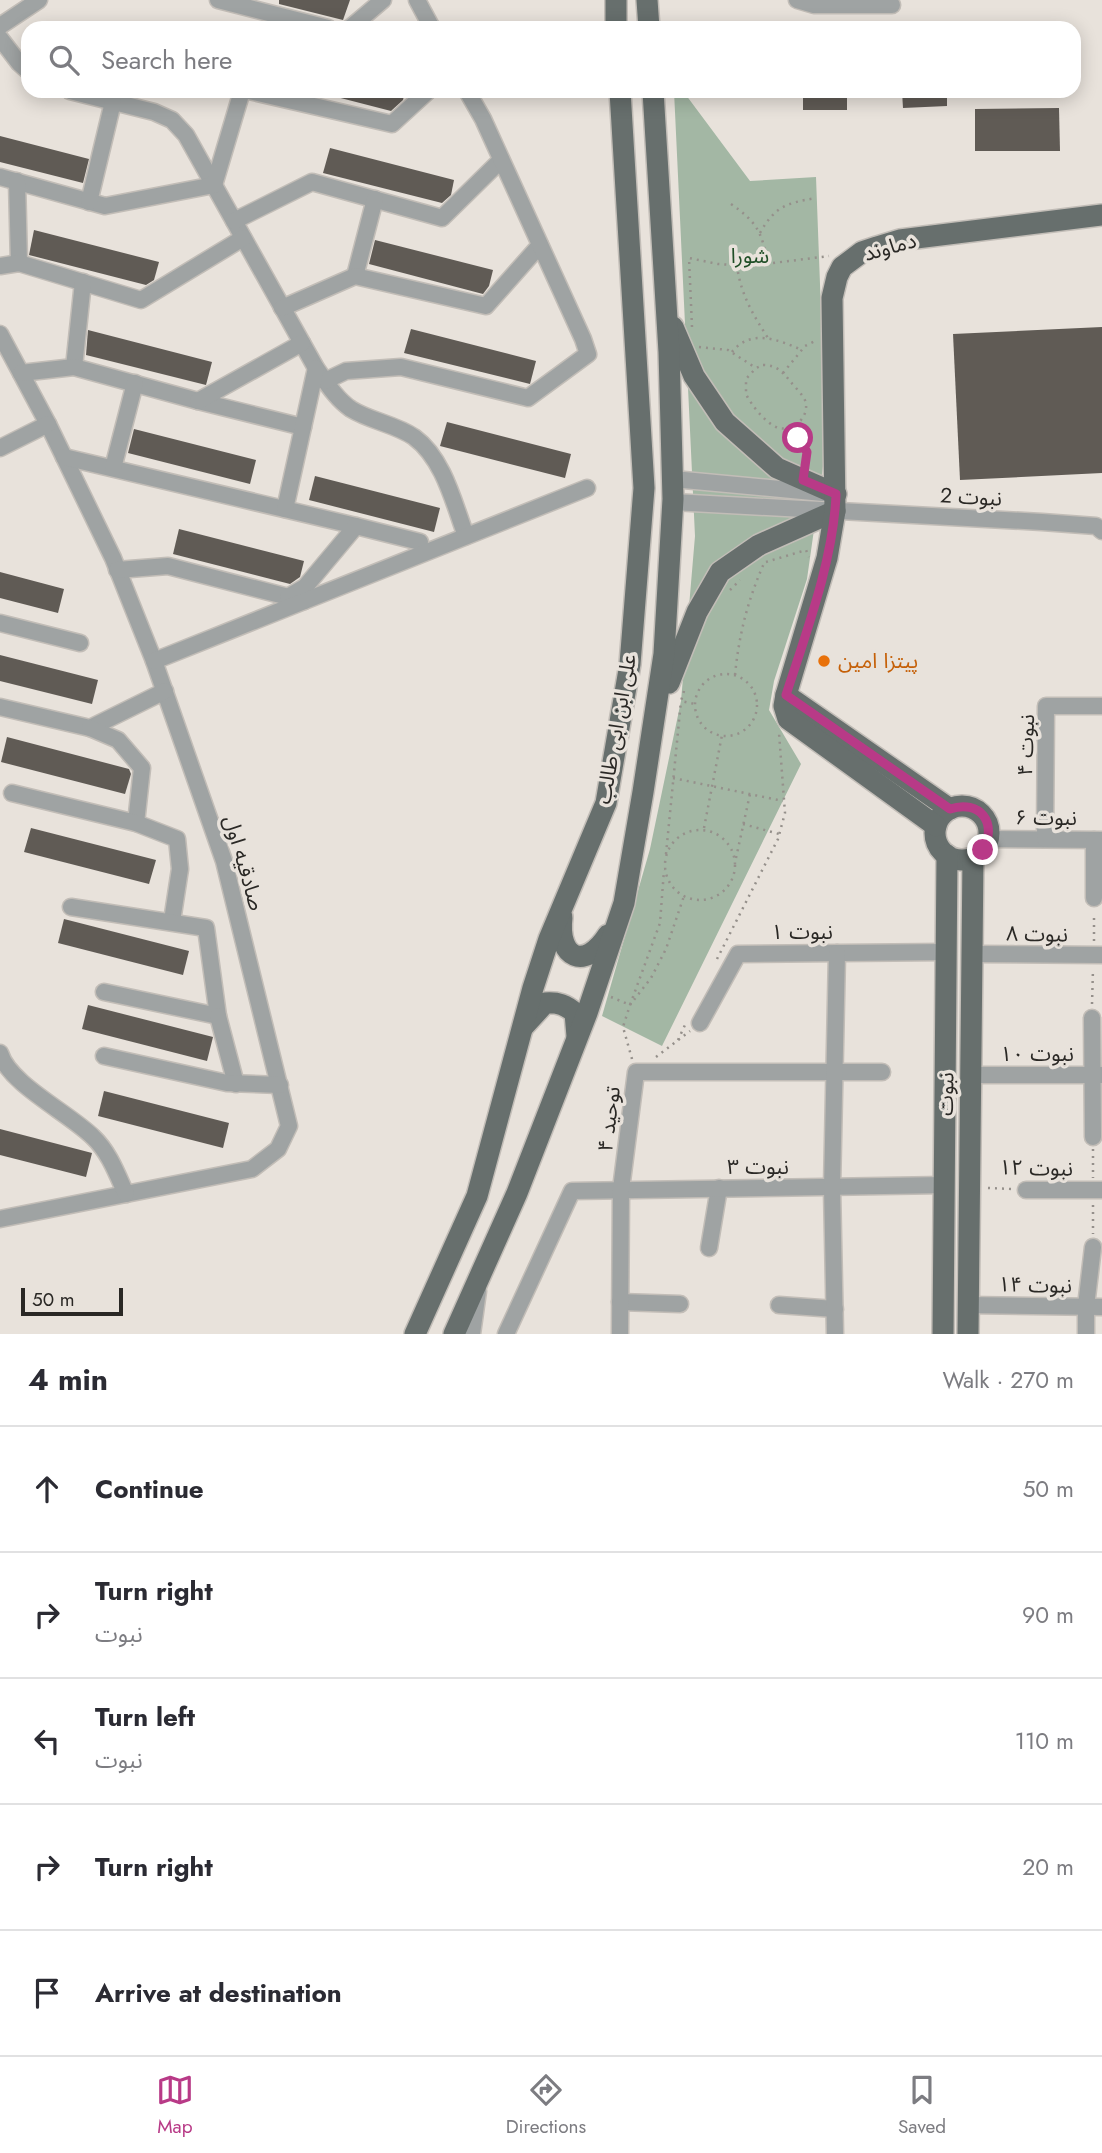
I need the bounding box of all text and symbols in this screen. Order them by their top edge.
search box [21,21,1081,98]
icon: search [45,41,83,79]
text: Search here [101,41,233,79]
street label: دماوند [860,225,920,269]
park label: شورا [731,241,769,271]
route start [782,422,813,453]
street label: نبوت 2 [939,480,1003,514]
place label: پیتزا امین [838,646,918,676]
street label: علی ابن ابی طالب [588,652,644,806]
marker: پیتزا امین [816,653,832,669]
street label: نبوت ۴ [1010,714,1042,776]
street label: نبوت ۶ [1015,803,1077,833]
street label: صادقیه اول [216,812,272,914]
route end [967,834,998,865]
street label: نبوت ۱ [771,917,833,947]
street label: نبوت ۸ [1006,918,1068,950]
street label: نبوت ۱۰ [1000,1039,1074,1069]
street label: نبوت [931,1072,961,1116]
street label: توحید ۴ [590,1084,628,1154]
street label: نبوت ۳ [727,1152,789,1182]
street label: نبوت ۱۲ [999,1152,1073,1184]
street label: نبوت ۱۴ [998,1269,1072,1301]
scale bar [21,1285,122,1317]
text: 50 m [32,1286,75,1313]
text: 4 min [28,1358,108,1401]
text: Walk · 270 m [943,1363,1074,1397]
icon: ahead [28,1470,66,1508]
text: Continue [95,1470,204,1508]
text: 50 m [1022,1472,1074,1506]
text: Turn right [95,1572,213,1610]
icon: right [28,1596,66,1634]
text: 90 m [1022,1598,1074,1632]
text: نبوت [95,1617,143,1651]
text: Turn left [95,1698,195,1736]
icon: left [28,1722,66,1760]
text: 110 m [1015,1724,1074,1758]
text: نبوت [95,1743,143,1777]
icon: right [28,1848,66,1886]
text: Turn right [95,1848,213,1886]
text: 20 m [1022,1850,1074,1884]
icon: arrive [28,1974,66,2012]
text: Arrive at destination [95,1974,342,2012]
tab: Map [156,2071,194,2140]
tab: Directions [506,2071,586,2140]
tab: Saved [898,2071,946,2140]

